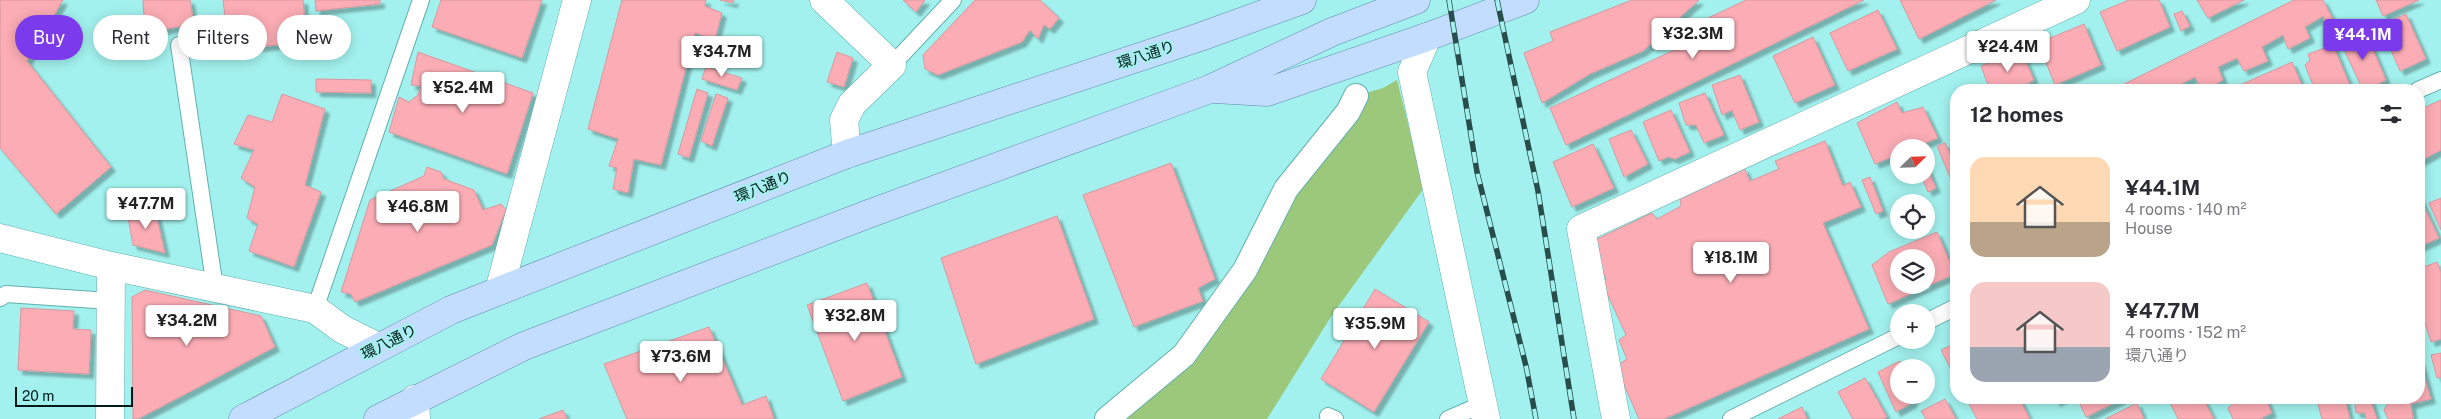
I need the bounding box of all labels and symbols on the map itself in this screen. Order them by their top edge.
pin: ¥32.3M [1652,18,1734,60]
pin: ¥44.1M [2322,18,2404,61]
pin: ¥24.4M [1967,30,2049,73]
pin: ¥34.7M [681,36,763,78]
street label: 環八通り [1115,37,1177,72]
pin: ¥52.4M [422,72,504,114]
north arrow [1890,139,1935,184]
street label: 環八通り [732,167,794,206]
pin: ¥47.7M [105,188,187,230]
pin: ¥46.8M [377,190,459,233]
pin: ¥18.1M [1690,242,1772,284]
pin: ¥32.8M [814,300,896,342]
pin: ¥34.2M [146,304,228,347]
pin: ¥35.9M [1334,308,1416,350]
street label: 環八通り [358,320,419,363]
pin: ¥73.6M [640,340,722,383]
scale bar [15,384,132,407]

